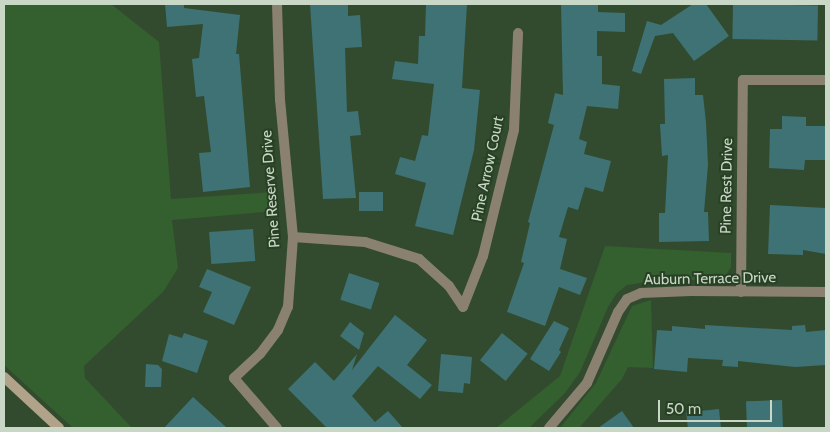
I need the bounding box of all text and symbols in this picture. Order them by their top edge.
street label: Pine Arrow Court [468,115,508,223]
street label: Pine Reserve Drive [258,129,284,249]
street label: Pine Rest Drive [717,138,737,234]
street label: Auburn Terrace Drive [644,269,776,289]
scale bar [660,390,774,422]
text: 50 m [666,400,701,418]

